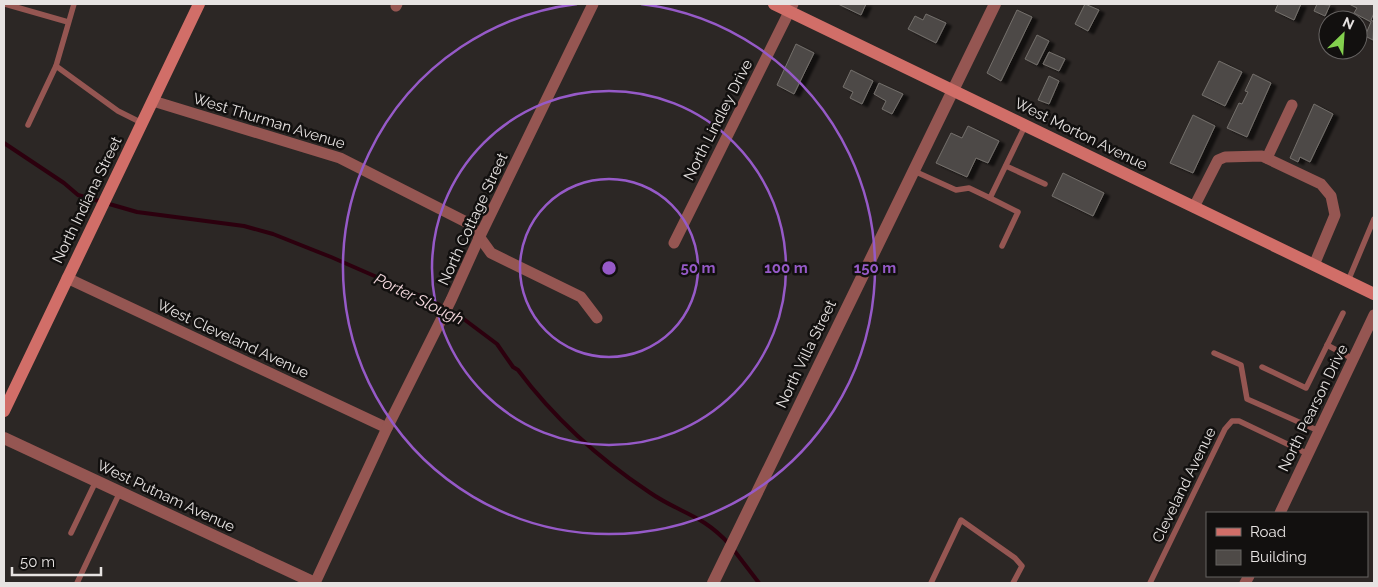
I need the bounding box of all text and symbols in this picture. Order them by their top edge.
north arrow [1318,10,1368,60]
text: N [1340,14,1357,33]
street label: North Lindley Drive [680,56,756,183]
street label: West Thurman Avenue [191,89,347,153]
street label: West Morton Avenue [1012,94,1150,174]
street label: North Indiana Street [48,134,126,266]
street label: North Cottage Street [434,150,512,288]
centre of rings [600,259,618,277]
text: 50 m [680,259,716,277]
text: 100 m [764,259,808,277]
text: 150 m [854,259,896,277]
water label: Porter Slough [371,269,467,329]
street label: West Cleveland Avenue [154,296,312,382]
street label: North Villa Street [772,297,840,411]
street label: North Pearson Drive [1274,341,1352,475]
street label: Cleveland Avenue [1148,424,1220,545]
street label: West Putnam Avenue [94,456,238,536]
legend [1206,512,1368,577]
text: Road [1250,523,1286,541]
scale bar [12,544,101,576]
text: Building [1250,548,1307,566]
text: 50 m [20,553,55,571]

